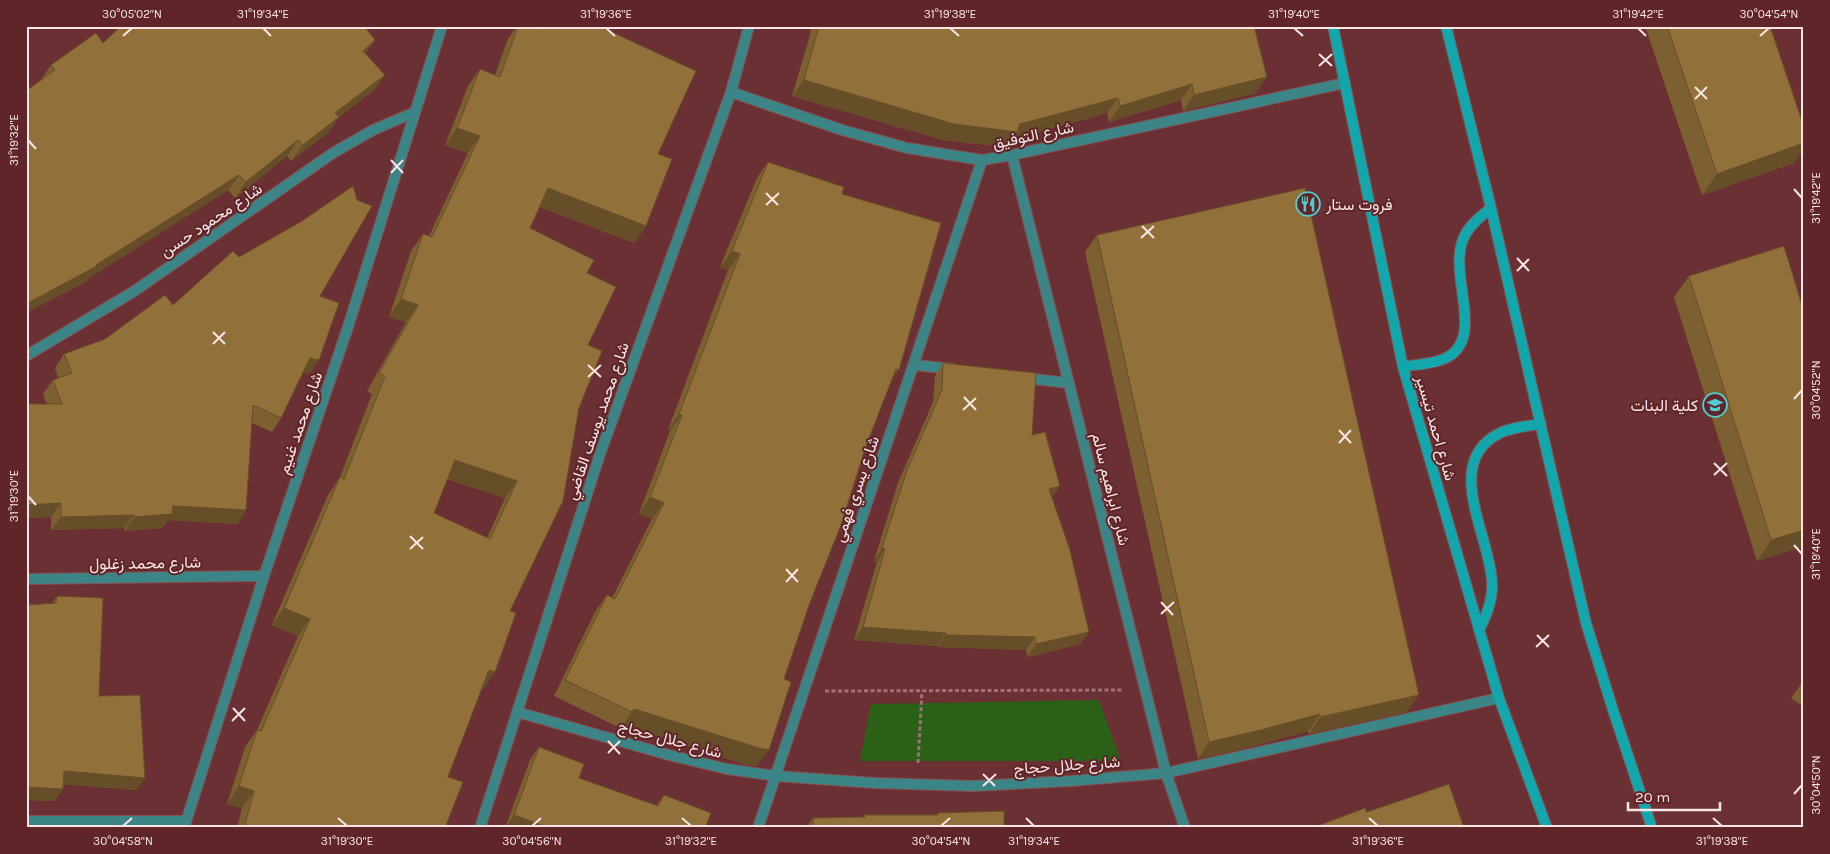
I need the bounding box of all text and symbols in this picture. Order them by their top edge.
text: 30°05'02"N [102,7,162,21]
text: 31°19'34"E [237,7,289,21]
text: 31°19'36"E [580,7,632,21]
text: 31°19'38"E [924,7,976,21]
text: 31°19'40"E [1268,7,1320,21]
text: 31°19'42"E [1612,7,1664,21]
text: 30°04'54"N [1739,7,1799,21]
text: 31°19'32"E [7,114,21,166]
street label: شارع التوفيق [991,117,1076,155]
text: 31°19'42"E [1809,172,1823,224]
street label: شارع محمود حسن [156,179,267,263]
restaurant icon: فروت ستار [1295,191,1321,217]
place label: فروت ستار [1325,195,1393,215]
street label: شارع محمد يوسف القاضي [561,340,637,504]
text: 30°04'52"N [1809,360,1823,420]
street label: شارع محمد غنيم [274,370,328,477]
street label: شارع احمد تيسير [1410,372,1460,483]
school or university icon: كلية البنات [1702,392,1728,418]
place label: كلية البنات [1630,396,1698,415]
street label: شارع ابراهيم سالم [1086,431,1134,548]
street label: شارع يسري فهمي [829,434,887,546]
text: 31°19'30"E [7,470,21,522]
text: 31°19'40"E [1809,528,1823,580]
street label: شارع محمد زغلول [89,553,201,575]
street label: شارع جلال حجاج [615,716,724,764]
street label: شارع جلال حجاج [1013,752,1121,780]
text: 30°04'50"N [1809,755,1823,815]
scale bar [1628,779,1720,811]
text: 20 m [1635,788,1670,806]
text: 30°04'58"N [93,834,153,848]
text: 31°19'30"E [321,834,373,848]
text: 30°04'56"N [502,834,562,848]
text: 31°19'32"E [665,834,717,848]
text: 30°04'54"N [911,834,971,848]
text: 31°19'34"E [1008,834,1060,848]
text: 31°19'36"E [1352,834,1404,848]
text: 31°19'38"E [1696,834,1748,848]

